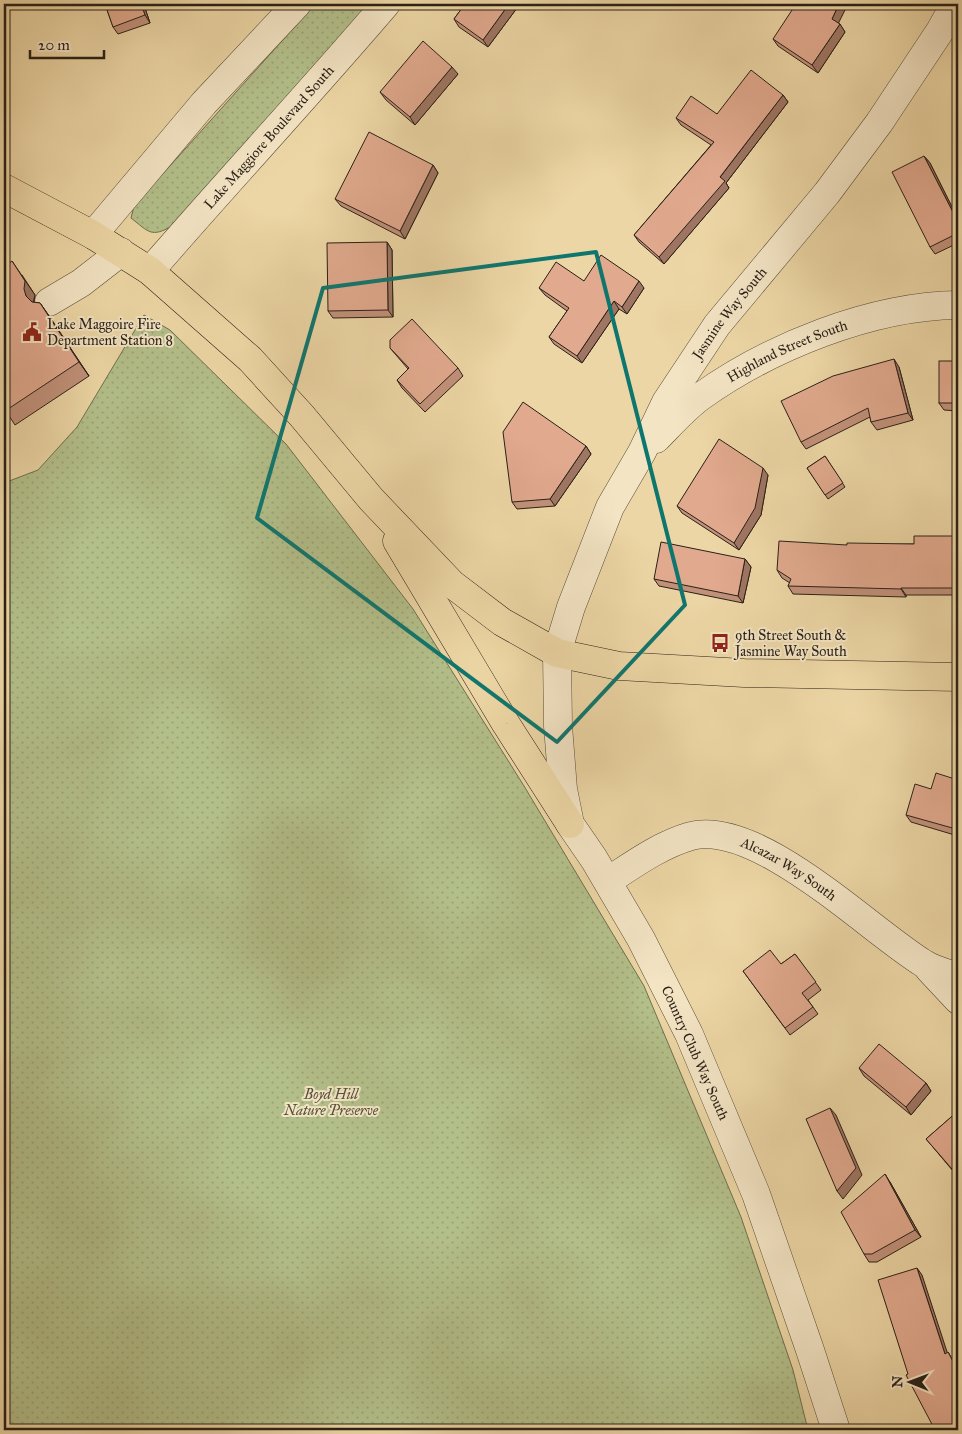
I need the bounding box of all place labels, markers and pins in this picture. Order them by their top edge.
place label: Lake Maggoire Fire Department Station 8 [47,316,173,349]
public building icon: Lake Maggoire Fire Department Station 8 [21,321,43,343]
place label: 9th Street South & Jasmine Way South [733,627,847,661]
bus stop icon: 9th Street South & Jasmine Way South [709,632,731,654]

